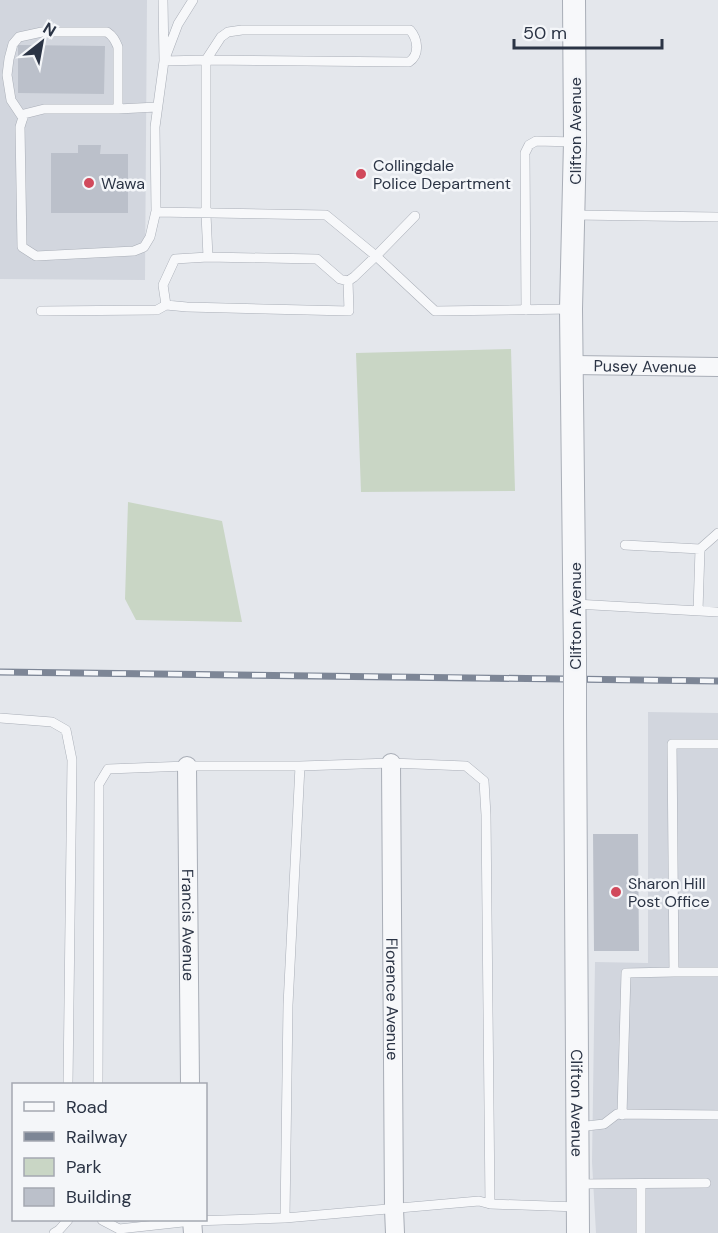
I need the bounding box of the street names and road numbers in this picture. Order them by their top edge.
street label: Clifton Avenue [565,77,586,185]
street label: Pusey Avenue [593,355,697,377]
street label: Clifton Avenue [565,562,586,670]
street label: Francis Avenue [177,869,200,981]
street label: Florence Avenue [382,938,403,1060]
street label: Clifton Avenue [566,1049,588,1157]

